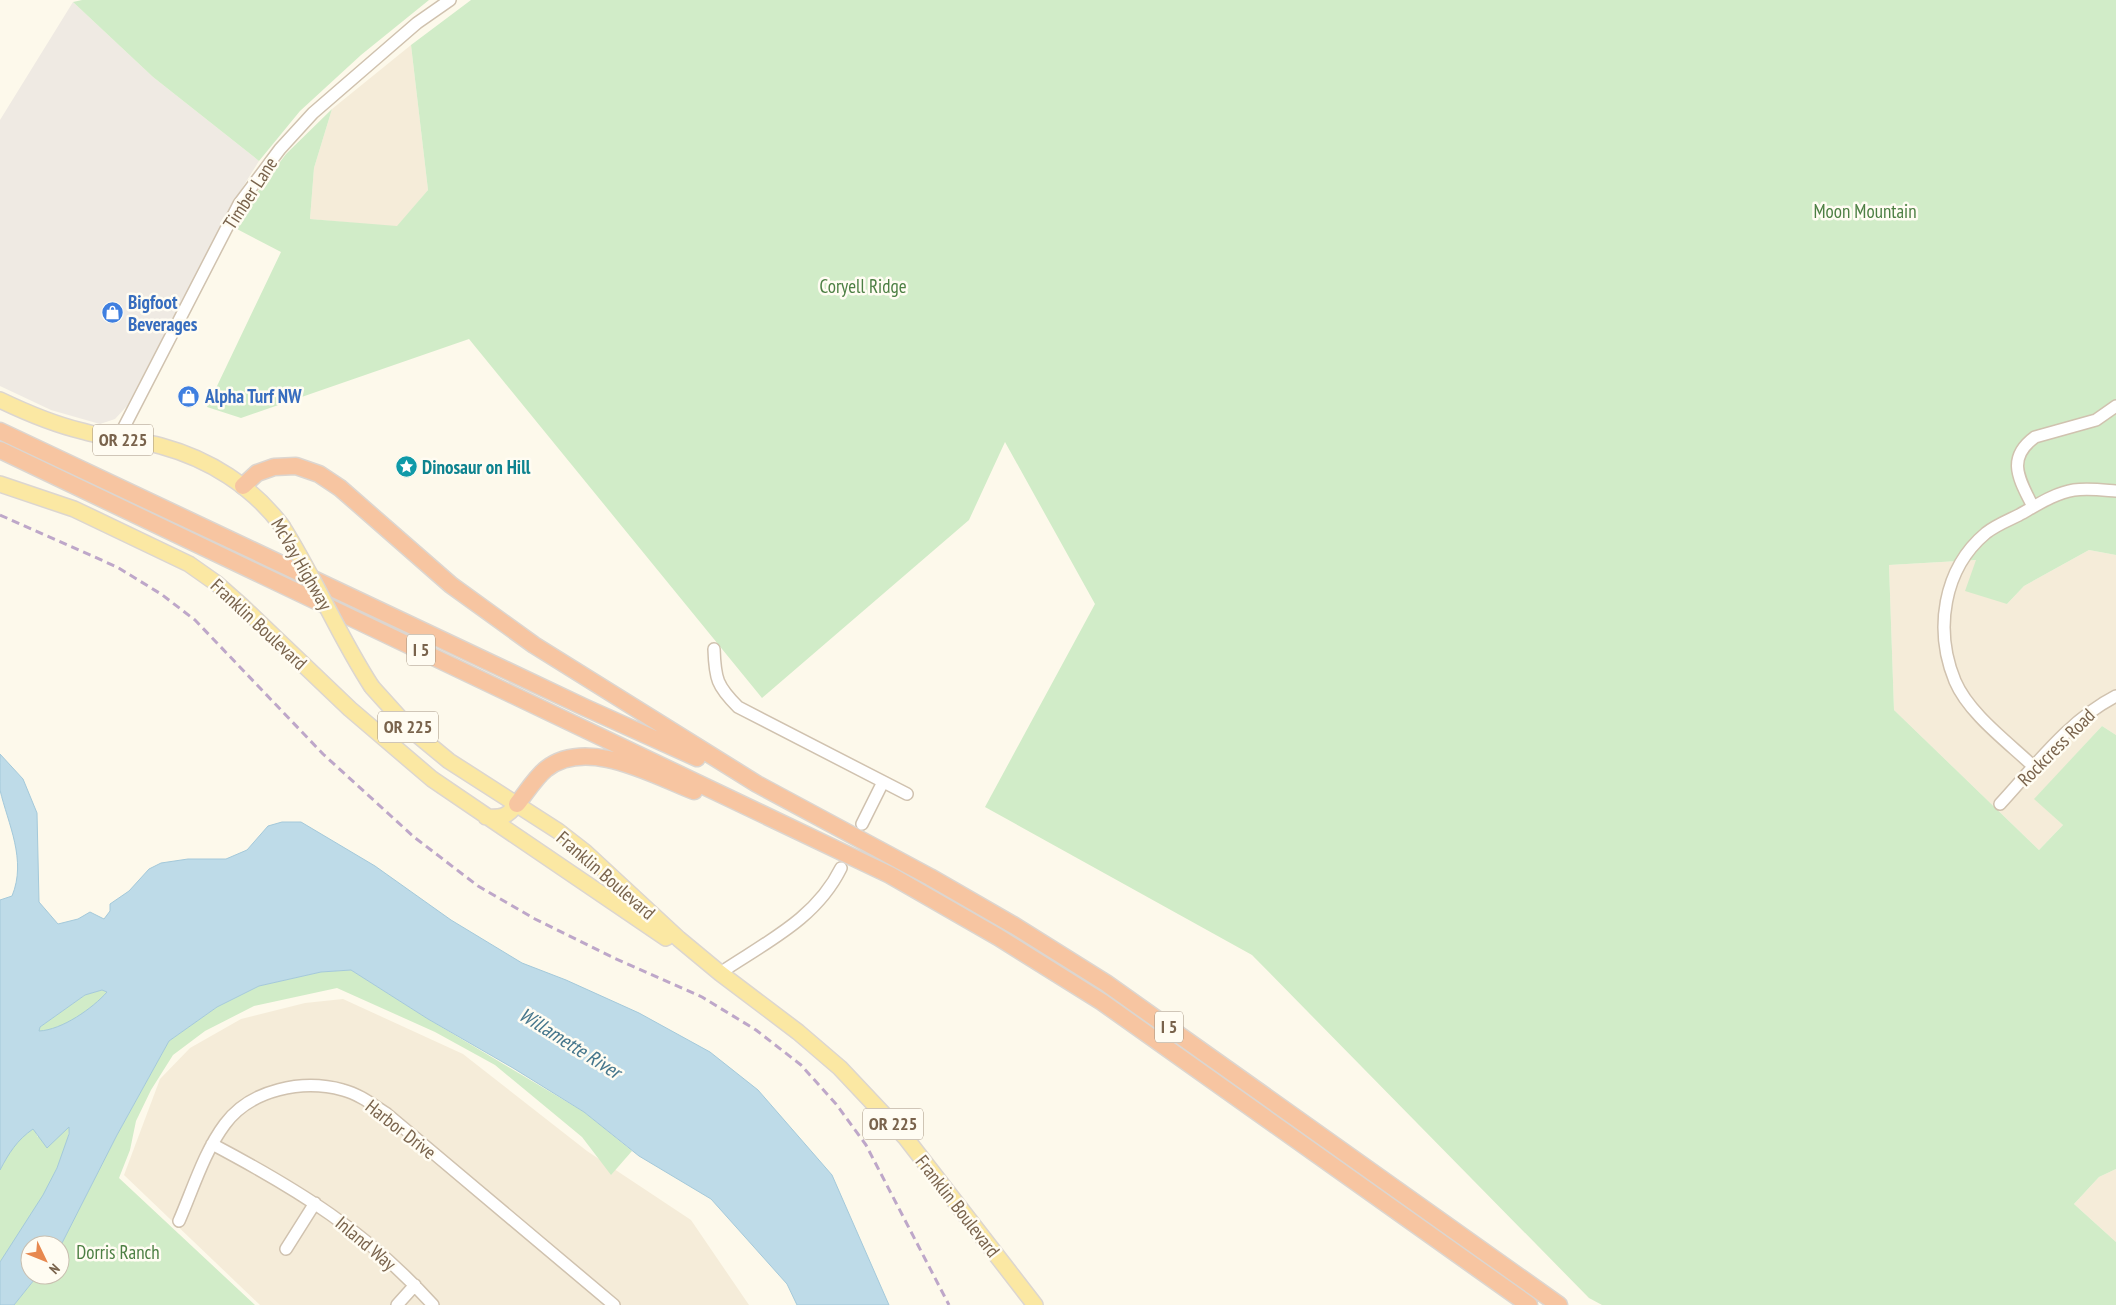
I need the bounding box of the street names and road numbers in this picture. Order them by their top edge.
street label: Timber Lane [218,152,282,234]
road number: OR 225 [93,424,153,456]
street label: McVay Highway [266,514,338,615]
street label: Franklin Boulevard [206,573,312,675]
road number: I 5 [407,634,435,666]
street label: Rockcress Road [2012,703,2100,791]
road number: OR 225 [378,712,438,742]
street label: Franklin Boulevard [552,826,660,924]
road number: I 5 [1155,1012,1183,1042]
street label: Harbor Drive [361,1094,441,1164]
road number: OR 225 [863,1108,923,1140]
street label: Franklin Boulevard [911,1150,1005,1262]
street label: Inland Way [331,1211,402,1276]

